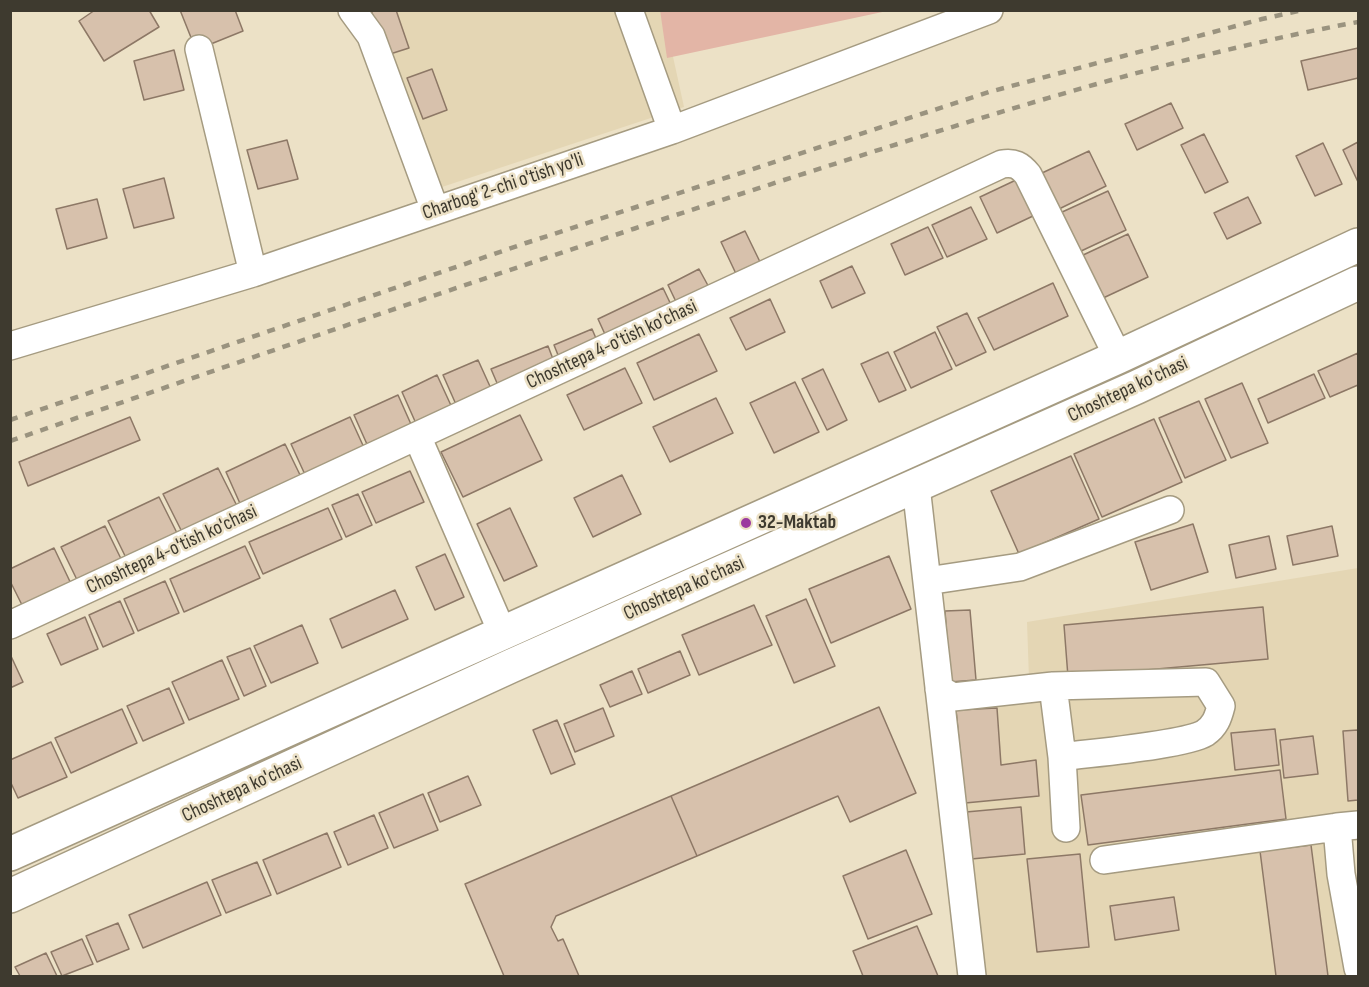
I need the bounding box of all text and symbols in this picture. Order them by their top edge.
street label: Charbog' 2-chi o'tish yo'li [419,148,587,226]
street label: Choshtepa 4-o'tish ko'chasi [523,295,701,395]
street label: Choshtepa ko'chasi [1064,352,1192,428]
street label: Choshtepa 4-o'tish ko'chasi [83,500,261,600]
place label: 32-Maktab [758,511,836,535]
marker: 32-Maktab [739,516,753,530]
street label: Choshtepa ko'chasi [620,552,748,626]
street label: Choshtepa ko'chasi [178,752,306,828]

